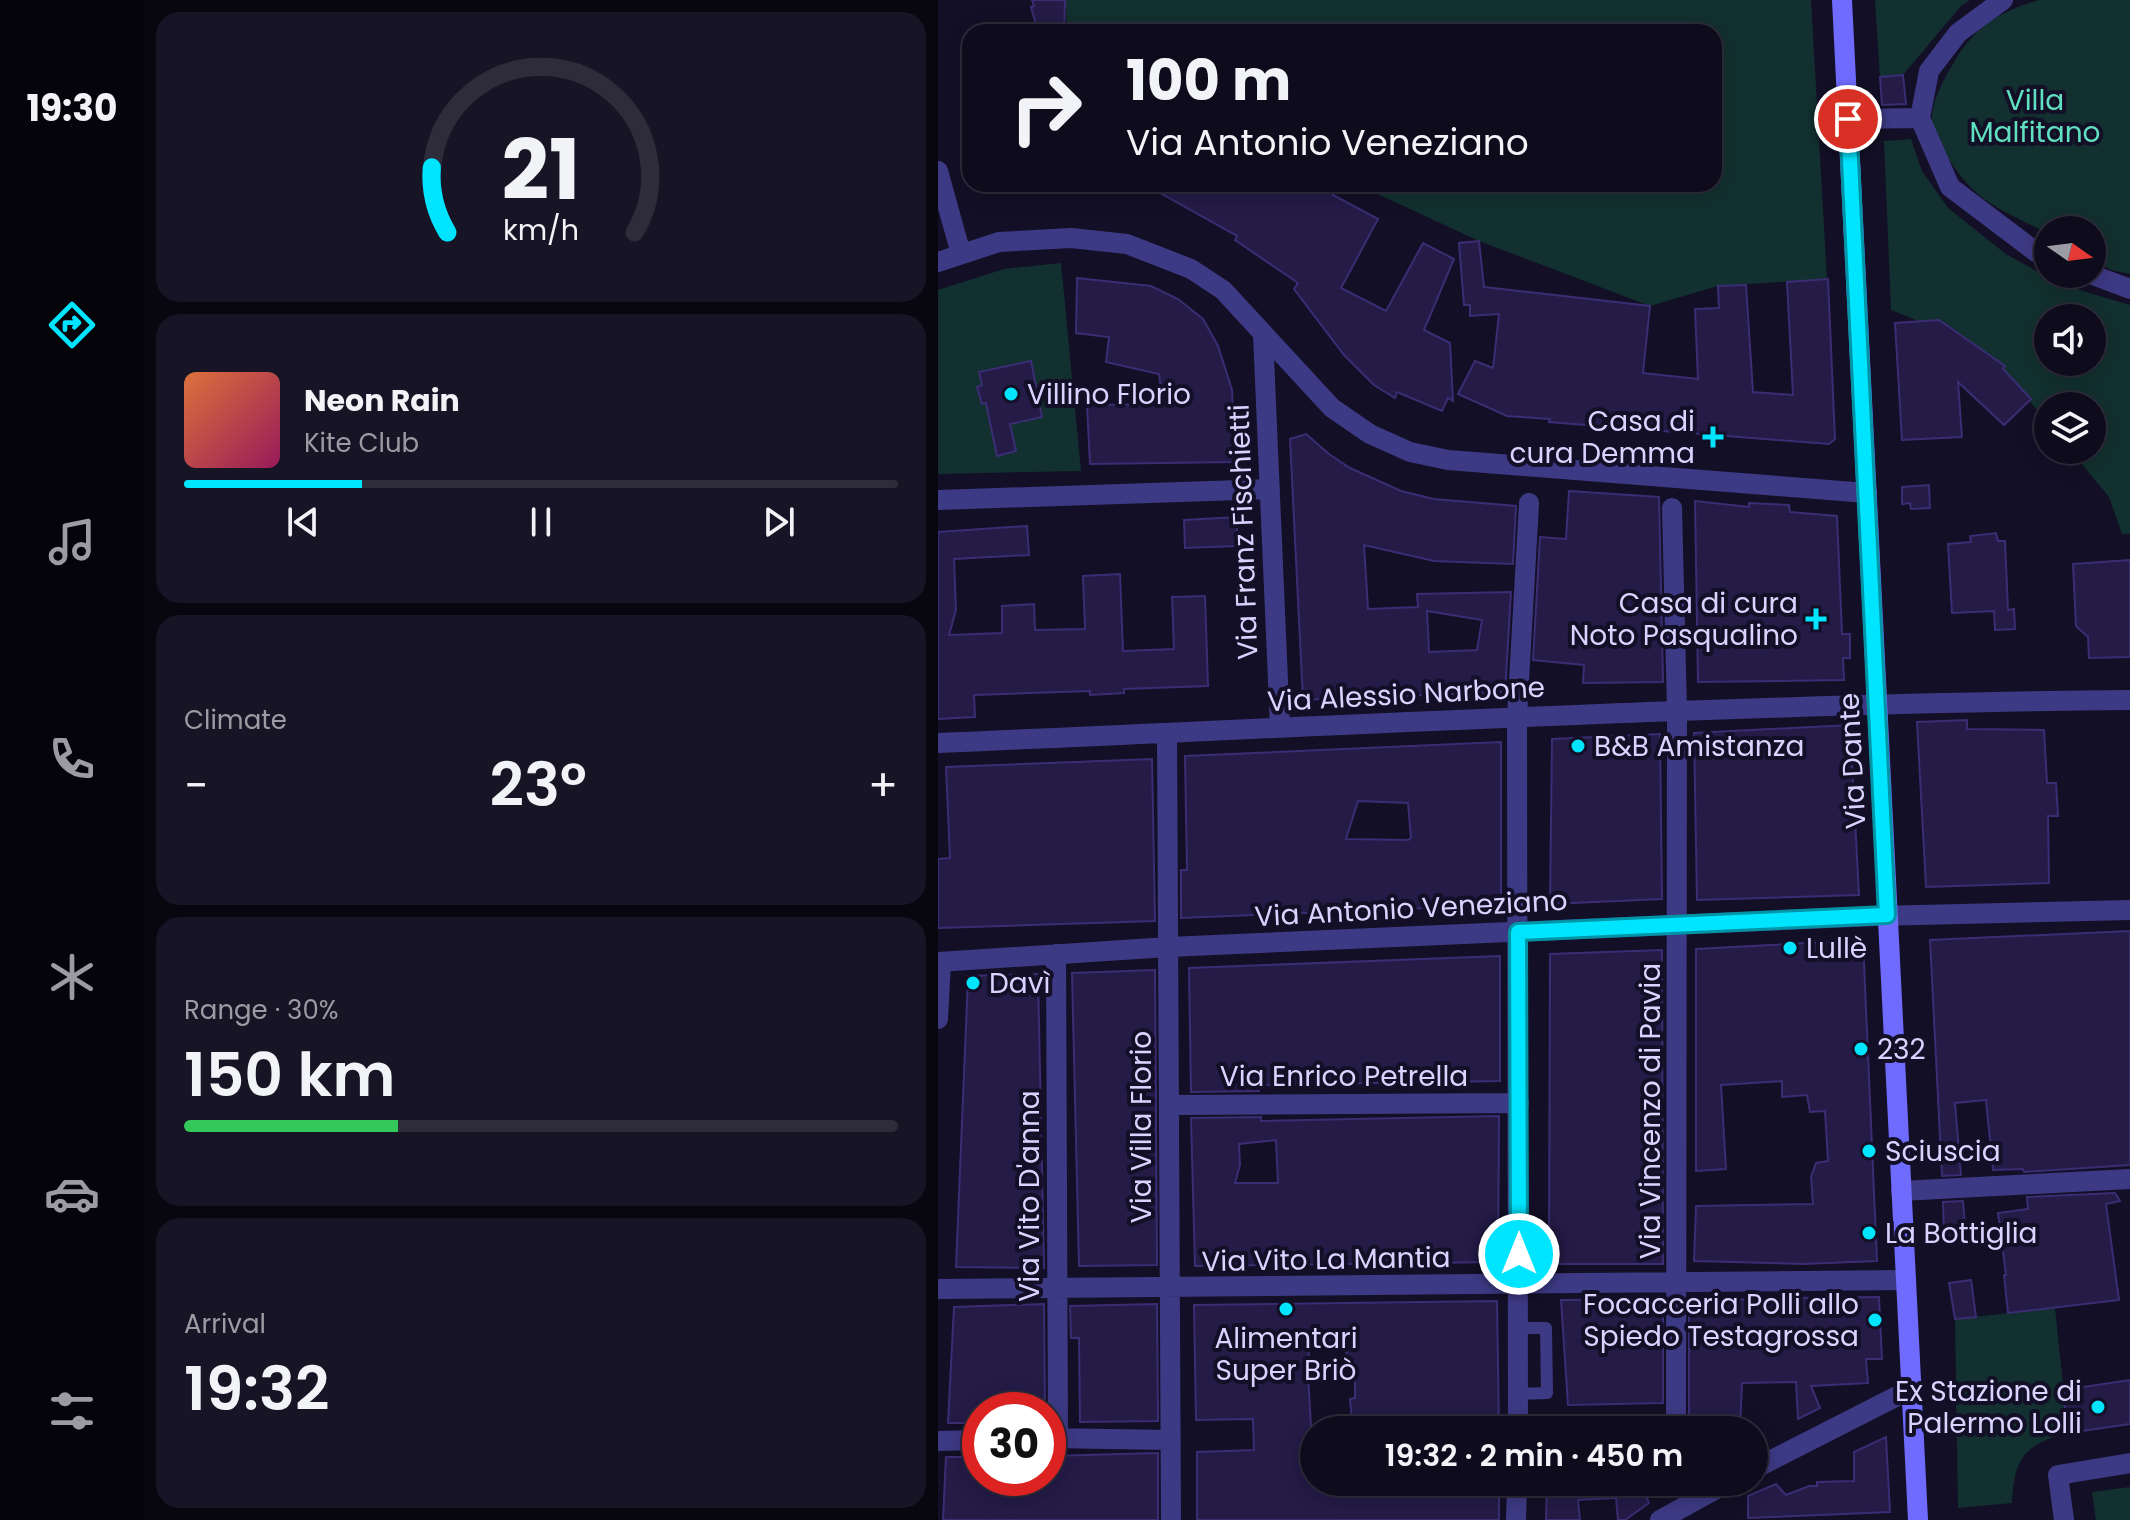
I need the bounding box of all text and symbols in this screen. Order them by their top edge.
text: 100 m [1126,41,1291,120]
icon: right [994,56,1098,160]
park label: Villa Malfitano [1970,81,2101,152]
text: 19:30 [26,83,118,134]
pin [1814,85,1882,153]
icon: arrive [1826,97,1870,141]
text: 21 [502,111,580,227]
text: Via Antonio Veneziano [1126,117,1529,168]
text: km/h [503,210,579,250]
north arrow [2034,216,2106,288]
map controls [2034,216,2106,464]
icon: directions [44,297,100,353]
button: sound [2034,304,2106,376]
place label: Villino Florio [1027,375,1191,414]
text: Neon Rain [304,379,460,422]
marker: Villino Florio [1002,385,1020,403]
button: layers [2034,392,2106,464]
place label: Casa di cura Demma [1509,402,1695,473]
street label: Via Franz Fischietti [1220,403,1267,661]
text: Kite Club [304,425,419,461]
marker: Casa di cura Demma [1702,426,1724,448]
icon: previous [281,500,325,544]
icon: pause [519,500,563,544]
icon: next [757,500,801,544]
icon: music [44,514,100,570]
place label: Casa di cura Noto Pasqualino [1570,584,1798,655]
marker: Casa di cura Noto Pasqualino [1805,608,1827,630]
street label: Via Alessio Narbone [1266,668,1546,721]
street label: Via Dante [1829,692,1876,830]
text: Climate [184,702,287,738]
place label: B&B Amistanza [1594,727,1804,766]
icon: phone [44,731,100,787]
marker: B&B Amistanza [1569,737,1587,755]
text: 23° [490,743,587,827]
text: − [184,755,208,816]
text: + [868,755,898,816]
street label: Via Antonio Veneziano [1254,881,1568,936]
place label: Lullè [1806,929,1867,968]
marker: Lullè [1781,939,1799,957]
icon: climate [44,949,100,1005]
street label: Via Vincenzo di Pavia [1631,963,1670,1259]
place label: Davì [989,964,1050,1003]
marker: Davì [964,974,982,992]
text: Range · 30% [184,992,339,1028]
place label: 232 [1877,1030,1926,1069]
street label: Via Villa Florio [1122,1031,1161,1223]
text: 150 km [184,1033,395,1117]
marker: 232 [1852,1040,1870,1058]
street label: Via Enrico Petrella [1220,1057,1468,1096]
street label: Via Vito D'anna [1010,1090,1049,1302]
place label: Sciuscia [1885,1132,2001,1171]
marker: Sciuscia [1860,1142,1878,1160]
icon: car [44,1166,100,1222]
position arrow [1477,1212,1561,1296]
place label: La Bottiglia [1885,1214,2038,1253]
marker: La Bottiglia [1860,1224,1878,1242]
street label: Via Vito La Mantia [1201,1238,1451,1281]
place label: Focacceria Polli allo Spiedo Testagrossa [1583,1285,1859,1356]
marker: Alimentari Super Briò [1277,1300,1295,1318]
text: Arrival [184,1306,266,1342]
marker: Focacceria Polli allo Spiedo Testagrossa [1866,1311,1884,1329]
place label: Alimentari Super Briò [1214,1319,1358,1390]
text: 19:32 [184,1347,329,1431]
place label: Ex Stazione di Palermo Lolli [1895,1372,2082,1443]
icon: filters [44,1383,100,1439]
speed limit sign: 30 [962,1392,1066,1496]
marker: Ex Stazione di Palermo Lolli [2089,1398,2107,1416]
text: 19:32 · 2 min · 450 m [1385,1434,1683,1477]

